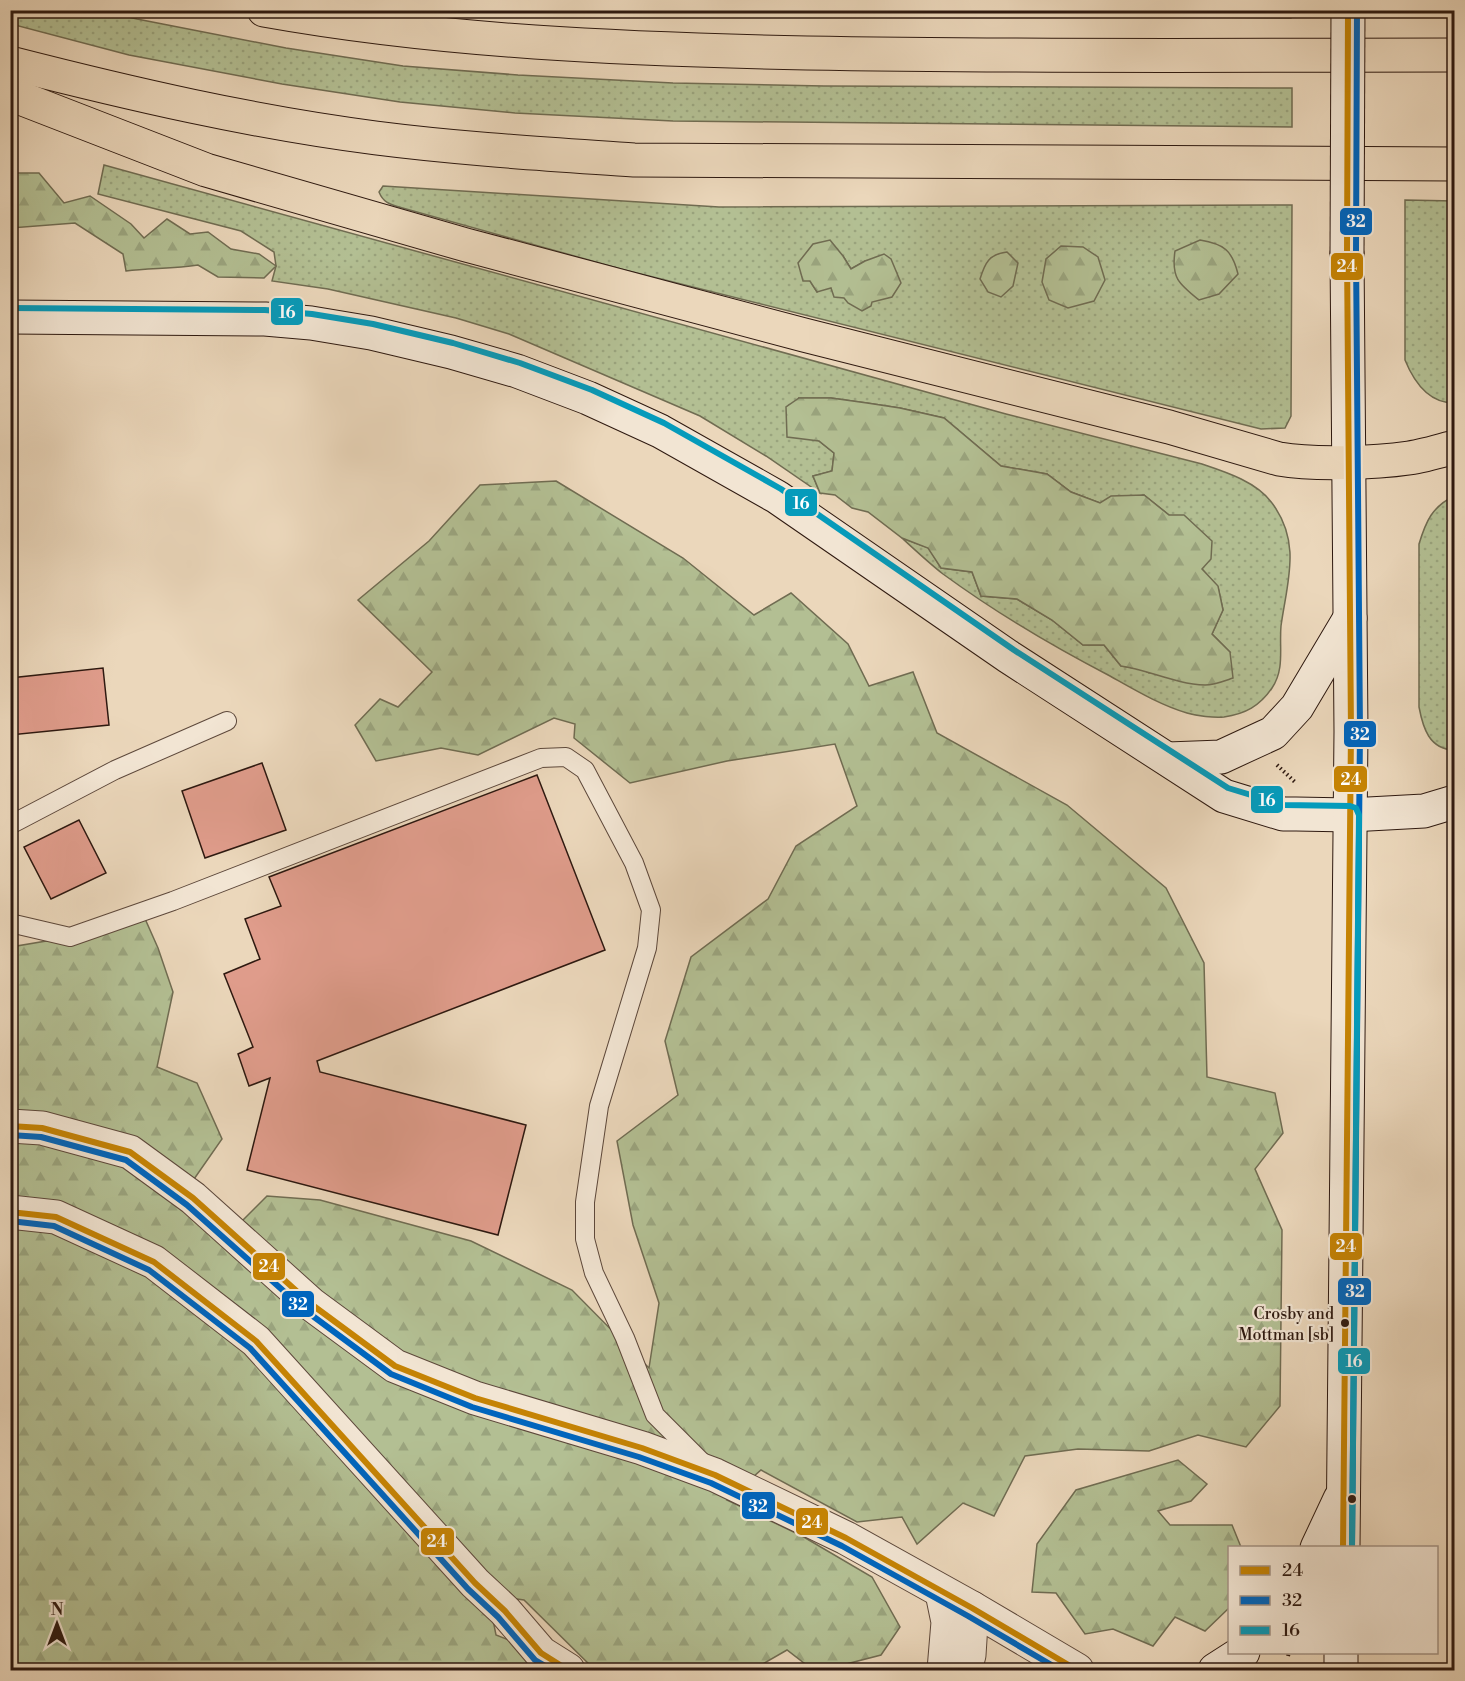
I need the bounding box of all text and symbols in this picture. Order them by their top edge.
line badge: 32 [1339,207,1373,236]
text: 32 [1346,212,1366,232]
line badge: 24 [1330,252,1364,281]
text: 24 [1337,257,1358,277]
line badge: 16 [270,297,304,326]
text: 16 [278,303,296,323]
line badge: 16 [784,488,818,517]
text: 16 [792,494,810,514]
line badge: 32 [1343,720,1377,748]
text: 32 [1350,725,1370,745]
line badge: 24 [1333,765,1368,793]
text: 24 [1341,770,1362,790]
line badge: 16 [1250,785,1284,814]
text: 16 [1258,791,1276,811]
line badge: 24 [1329,1232,1363,1261]
text: 24 [1336,1237,1357,1257]
line badge: 24 [252,1252,286,1281]
text: 24 [259,1257,280,1277]
line badge: 32 [1337,1277,1372,1306]
text: 32 [1345,1282,1365,1302]
line badge: 32 [281,1290,315,1318]
text: 32 [288,1295,308,1315]
place label: Crosby and Mottman [sb] [1238,1304,1334,1345]
marker: Crosby and Mottman [sb] [1339,1317,1351,1329]
line badge: 16 [1337,1347,1371,1375]
text: 16 [1345,1352,1363,1372]
line badge: 32 [741,1491,776,1520]
unlabelled marker [1346,1493,1358,1505]
text: 32 [748,1497,768,1517]
line badge: 24 [795,1507,829,1536]
text: 24 [802,1513,823,1533]
line badge: 24 [420,1527,455,1556]
text: 24 [427,1532,448,1552]
legend [1228,1546,1438,1654]
text: 24 [1282,1559,1303,1582]
text: 32 [1282,1589,1302,1612]
north arrow [27,1594,87,1654]
text: N [51,1600,64,1620]
text: 16 [1282,1619,1300,1642]

